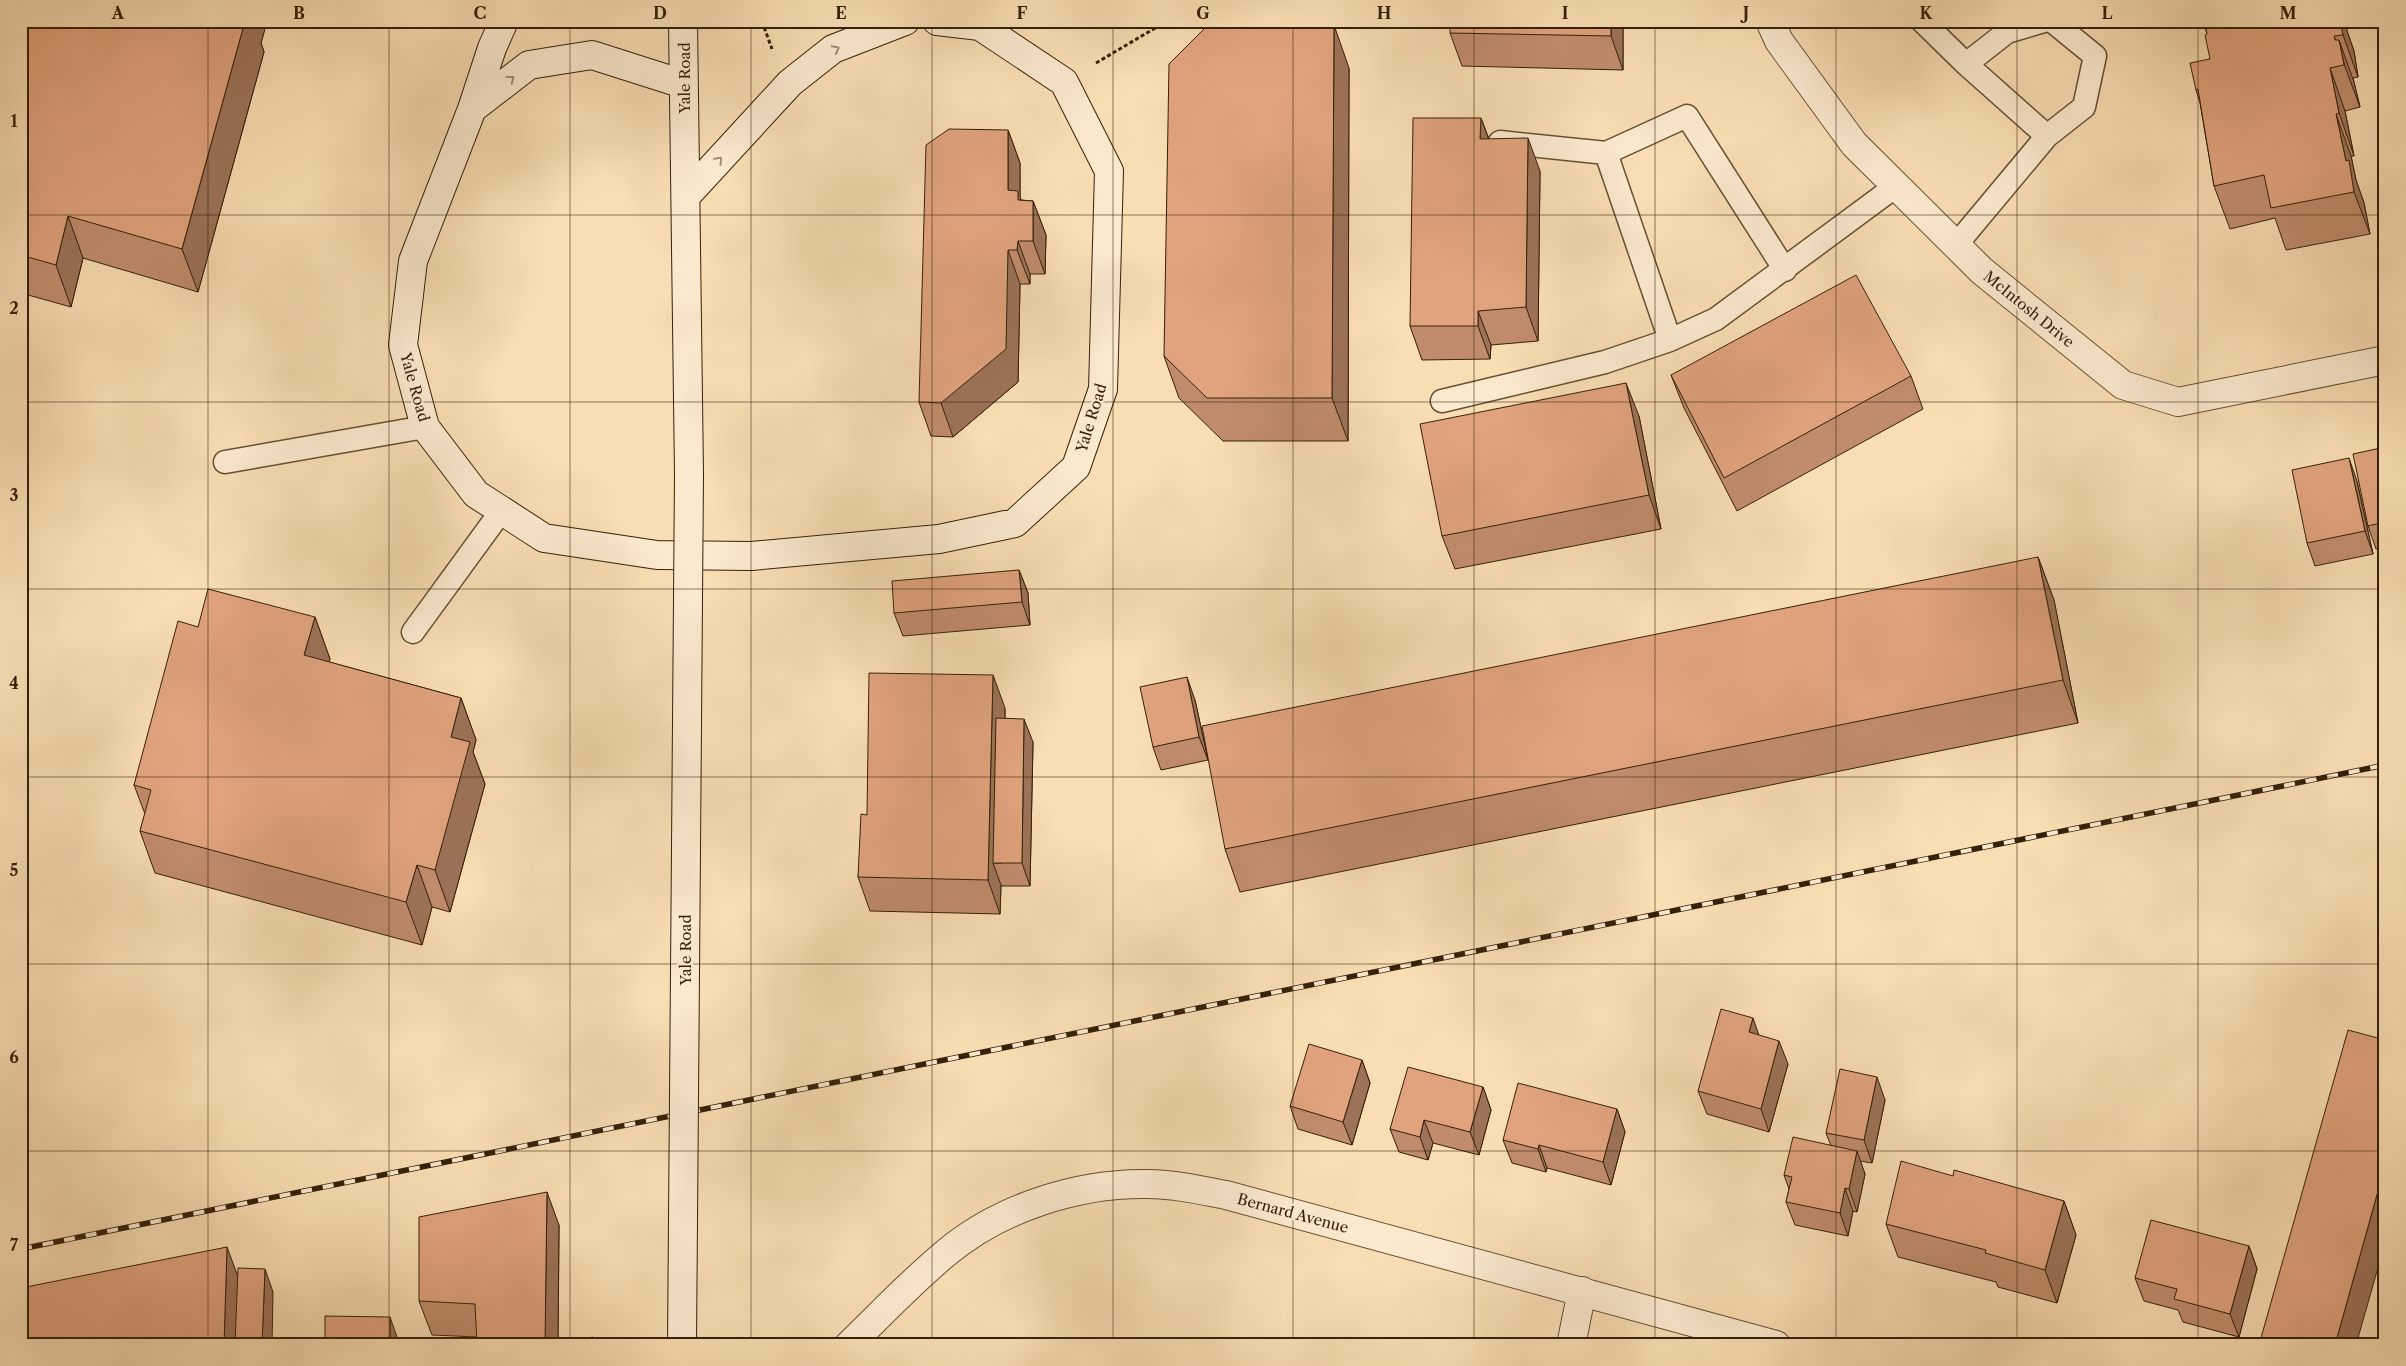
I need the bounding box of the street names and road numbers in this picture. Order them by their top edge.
street label: Yale Road [675,42,694,115]
street label: McIntosh Drive [1980,267,2078,351]
street label: Yale Road [396,349,434,424]
street label: Yale Road [1071,381,1110,456]
street label: Yale Road [676,914,695,987]
street label: Bernard Avenue [1235,1189,1351,1237]

